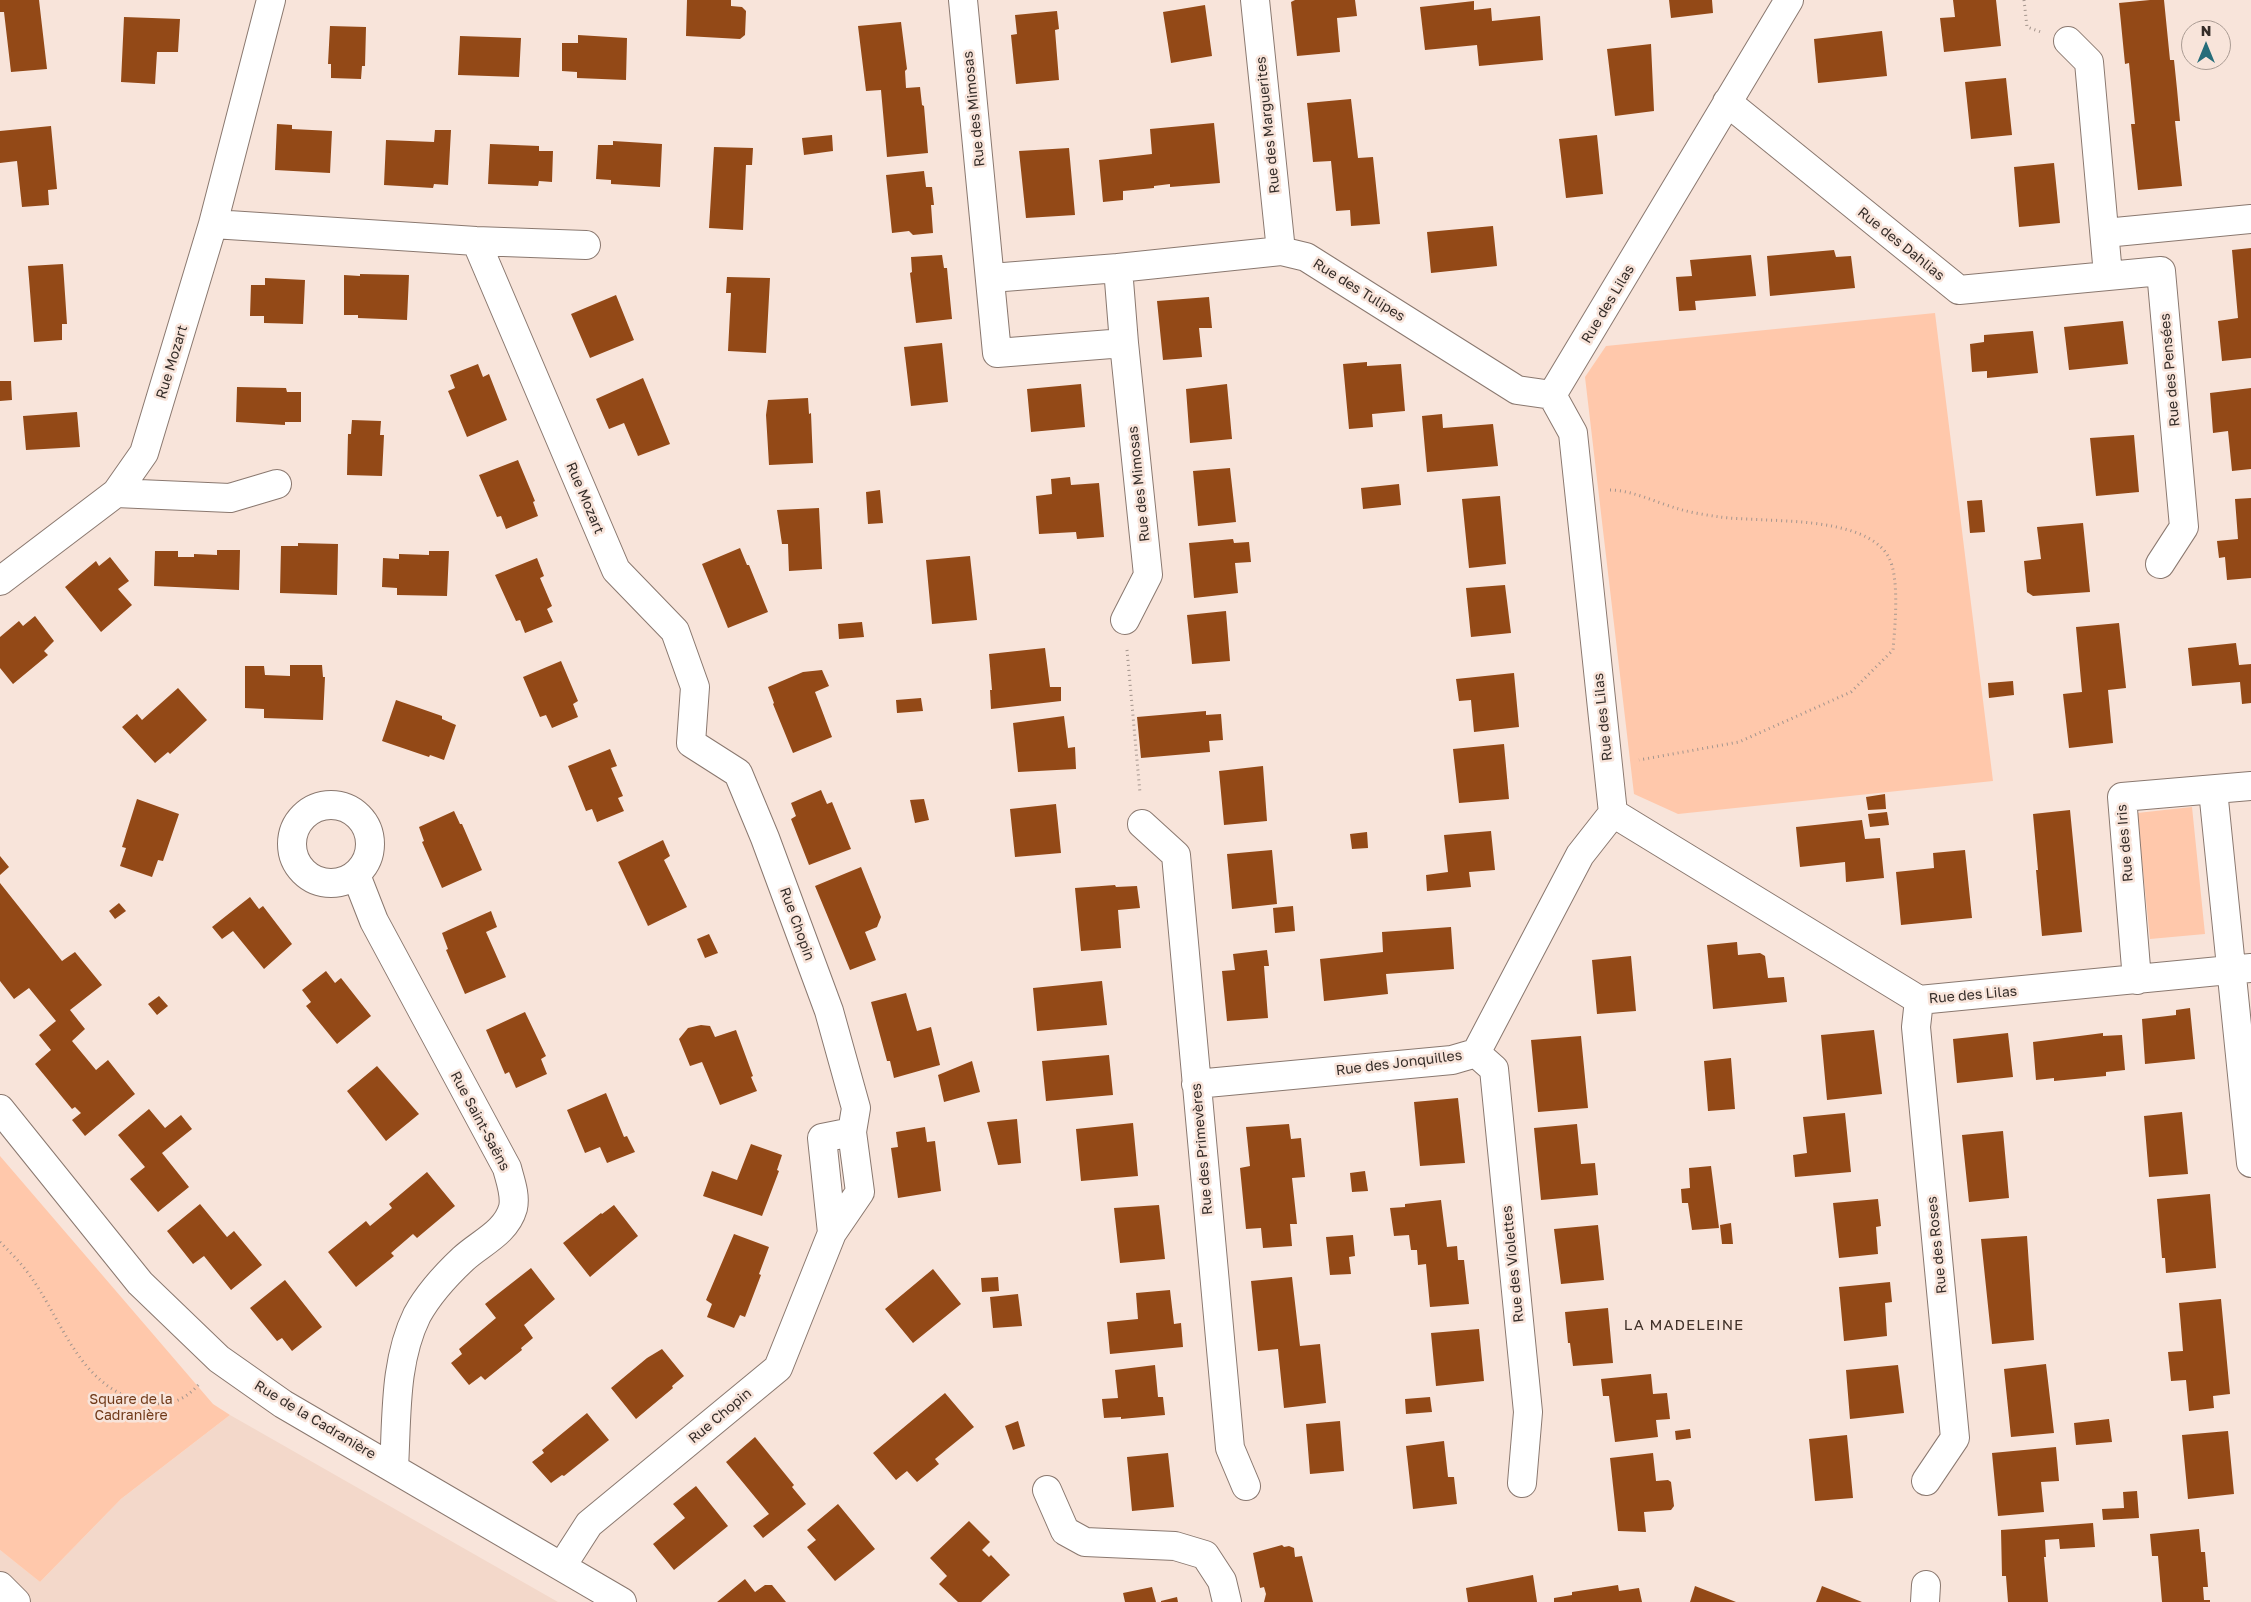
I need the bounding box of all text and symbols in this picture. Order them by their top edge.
north arrow [2181,20,2231,70]
text: N [2201,22,2211,39]
street label: Rue des Mimosas [960,50,988,168]
street label: Rue des Marguerites [1252,56,1284,194]
street label: Rue des Dahlias [1854,204,1948,284]
street label: Rue des Tulipes [1310,255,1408,325]
street label: Rue des Lilas [1578,262,1638,346]
street label: Rue des Pensées [2157,313,2183,427]
street label: Rue Mozart [153,323,191,401]
street label: Rue des Mimosas [1125,425,1153,543]
street label: Rue Mozart [562,460,608,536]
street label: Rue des Lilas [1590,672,1616,762]
street label: Rue des Iris [2113,803,2137,883]
street label: Rue Chopin [776,885,818,963]
street label: Rue des Lilas [1928,983,2018,1007]
street label: Rue des Jonquilles [1335,1047,1463,1079]
street label: Rue Saint-Saëns [447,1068,513,1174]
street label: Rue des Primevères [1188,1082,1216,1216]
street label: Rue des Roses [1924,1196,1950,1294]
street label: Rue des Violettes [1499,1205,1527,1323]
district label: LA MADELEINE [1622,1316,1746,1334]
street label: Rue de la Cadranière [251,1377,379,1463]
street label: Rue Chopin [685,1385,755,1447]
park label: Square de la Cadranière [89,1392,173,1424]

